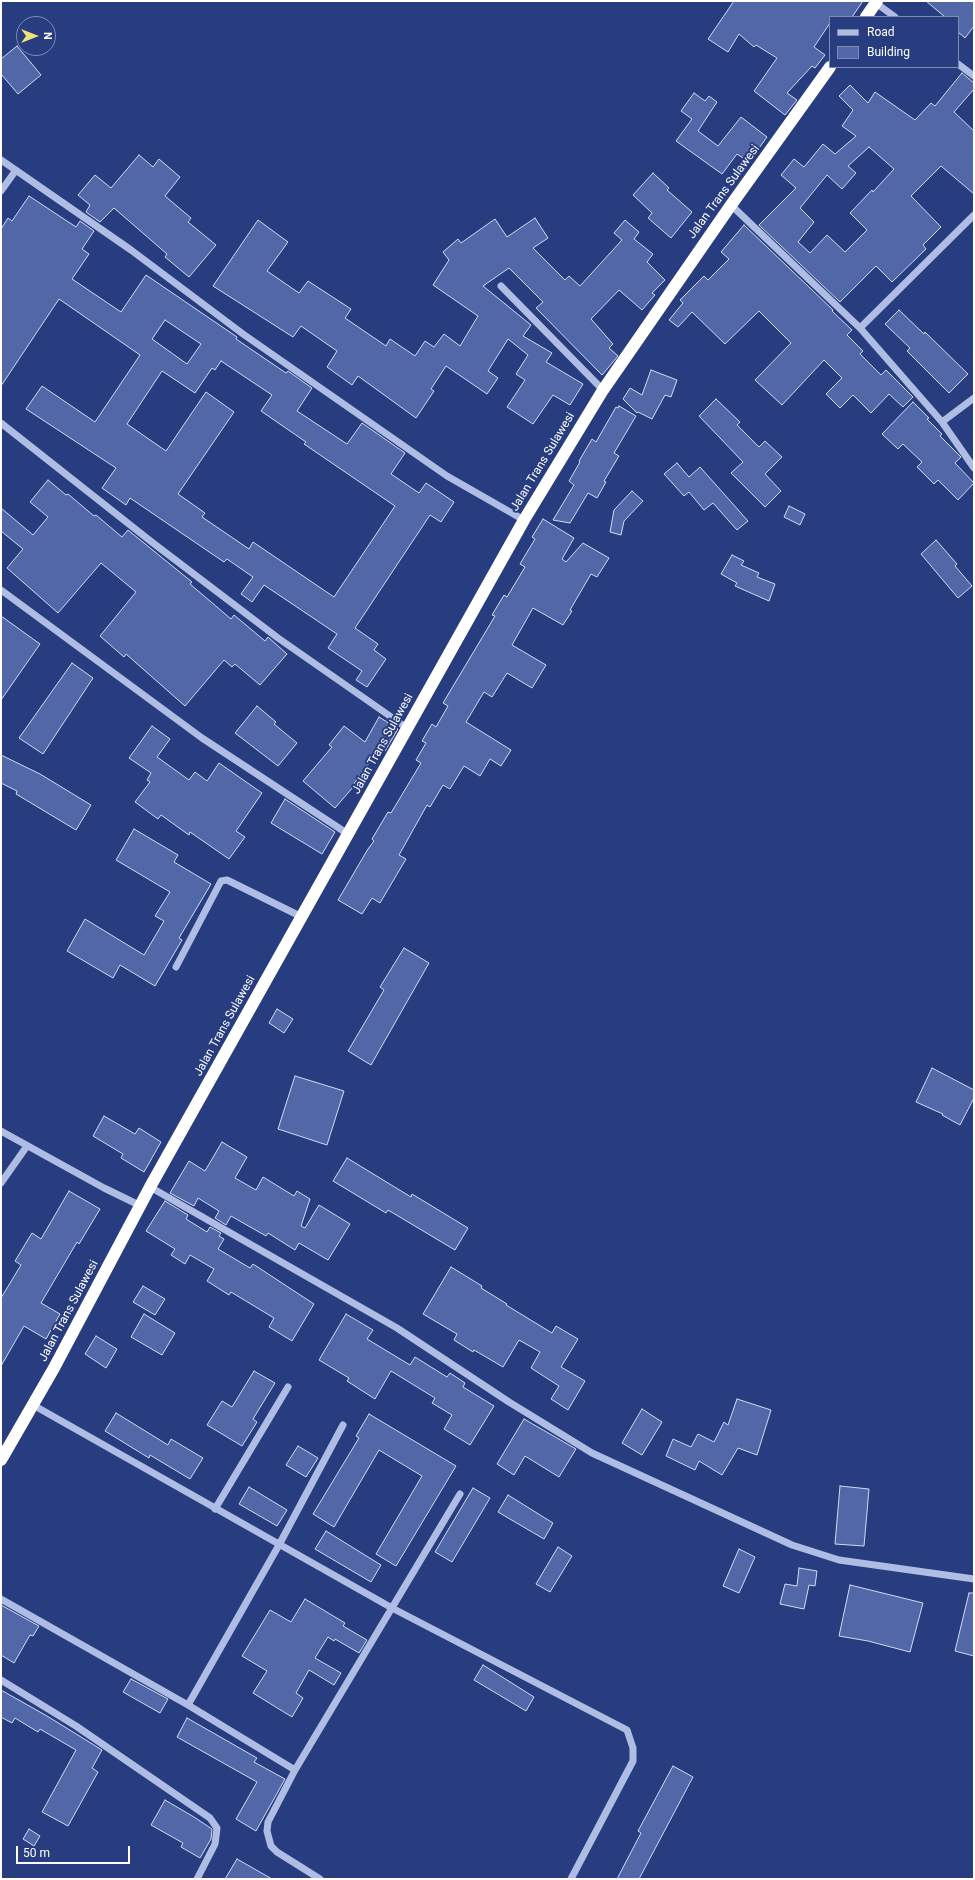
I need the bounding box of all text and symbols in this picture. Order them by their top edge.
north arrow [16,16,56,56]
legend [829,16,959,68]
text: Road [867,25,895,39]
text: N [41,32,54,40]
text: Building [867,45,910,59]
street label: Jalan Trans Sulawesi [685,142,763,242]
street label: Jalan Trans Sulawesi [508,410,578,514]
street label: Jalan Trans Sulawesi [349,691,417,797]
street label: Jalan Trans Sulawesi [191,973,259,1079]
street label: Jalan Trans Sulawesi [36,1258,102,1364]
scale bar [18,1838,132,1864]
text: 50 m [23,1846,50,1860]

